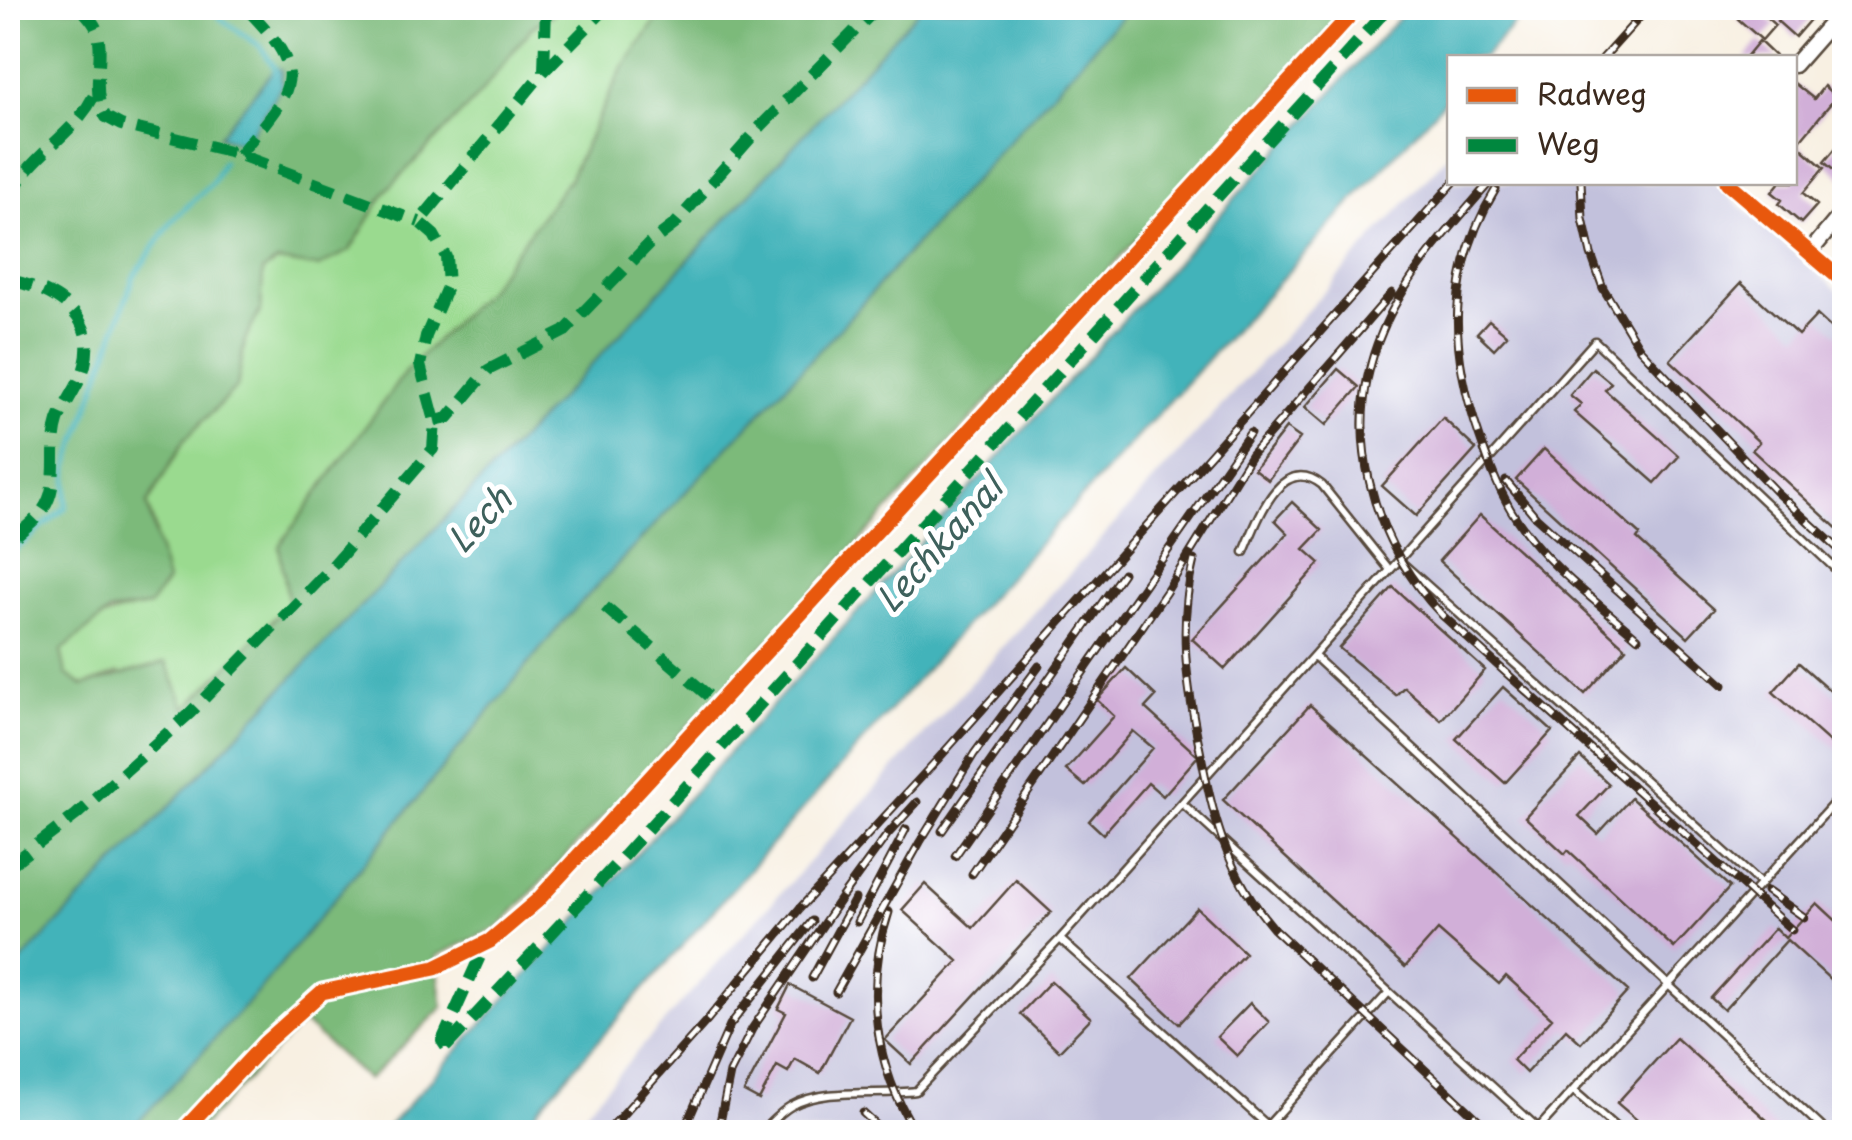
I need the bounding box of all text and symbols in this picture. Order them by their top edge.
legend [1447,55,1797,185]
text: Radweg [1537,70,1647,115]
text: Weg [1537,120,1600,165]
water label: Lechkanal [862,458,1018,623]
water label: Lech [434,473,523,563]

